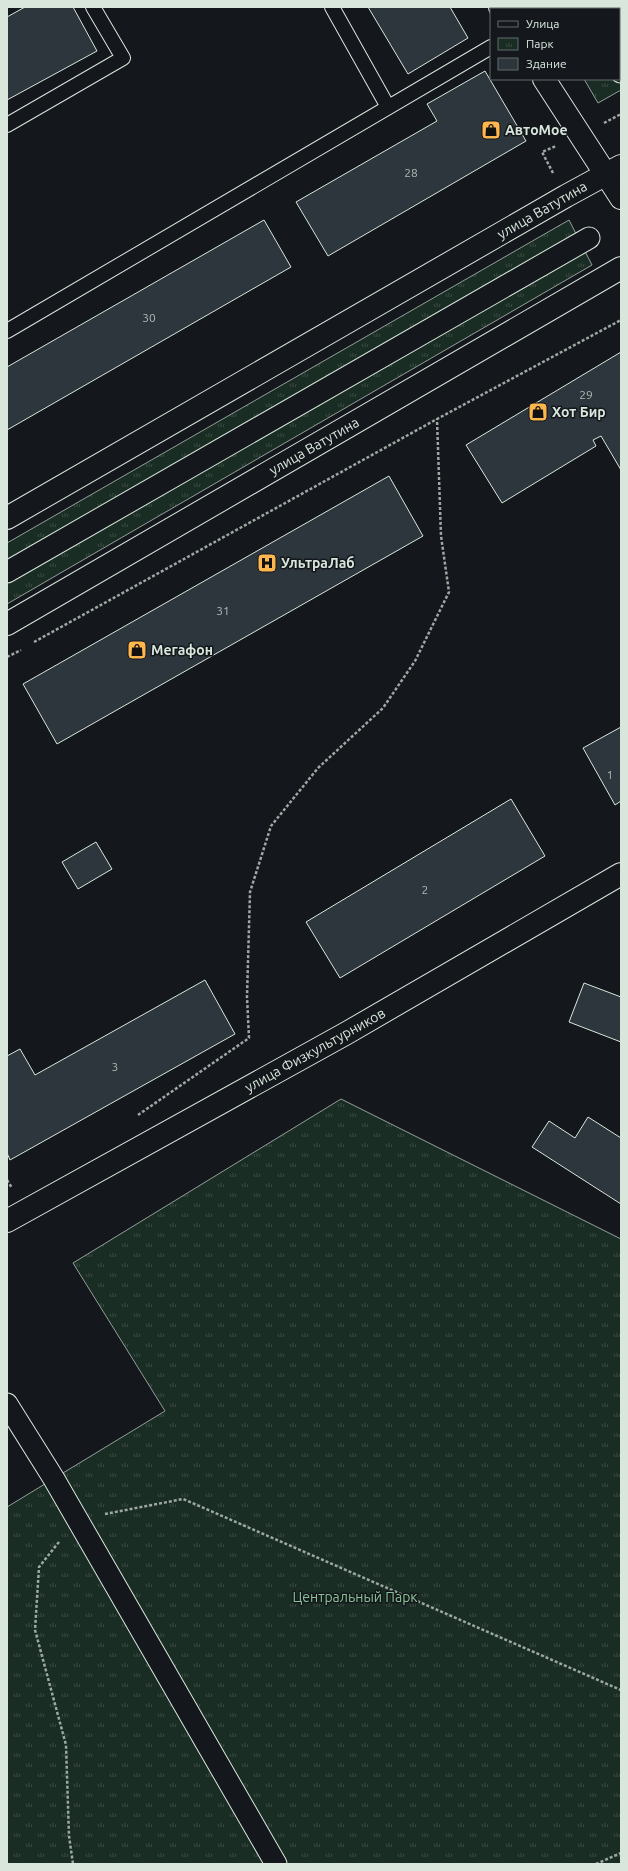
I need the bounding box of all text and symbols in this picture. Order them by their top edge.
legend [490,8,620,80]
text: Улица [526,17,559,30]
text: Парк [526,37,554,50]
text: Здание [526,57,567,70]
shop icon: АвтоМое [480,119,502,141]
place label: АвтоМое [505,122,568,138]
house number: 28 [404,166,418,179]
street label: улица Ватутина [494,178,590,242]
house number: 30 [142,311,156,324]
house number: 29 [579,388,593,401]
shop icon: Хот Бир [527,401,549,423]
place label: Хот Бир [552,404,606,420]
street label: улица Ватутина [266,414,362,478]
hospital icon: УльтраЛаб [256,552,278,574]
place label: УльтраЛаб [281,555,355,571]
house number: 31 [216,604,230,617]
shop icon: Мегафон [126,639,148,661]
place label: Мегафон [151,642,213,658]
house number: 1 [607,768,613,781]
house number: 2 [422,883,428,896]
street label: улица Физкультурников [242,1005,388,1095]
house number: 3 [112,1060,118,1073]
park label: Центральный Парк [292,1589,418,1605]

